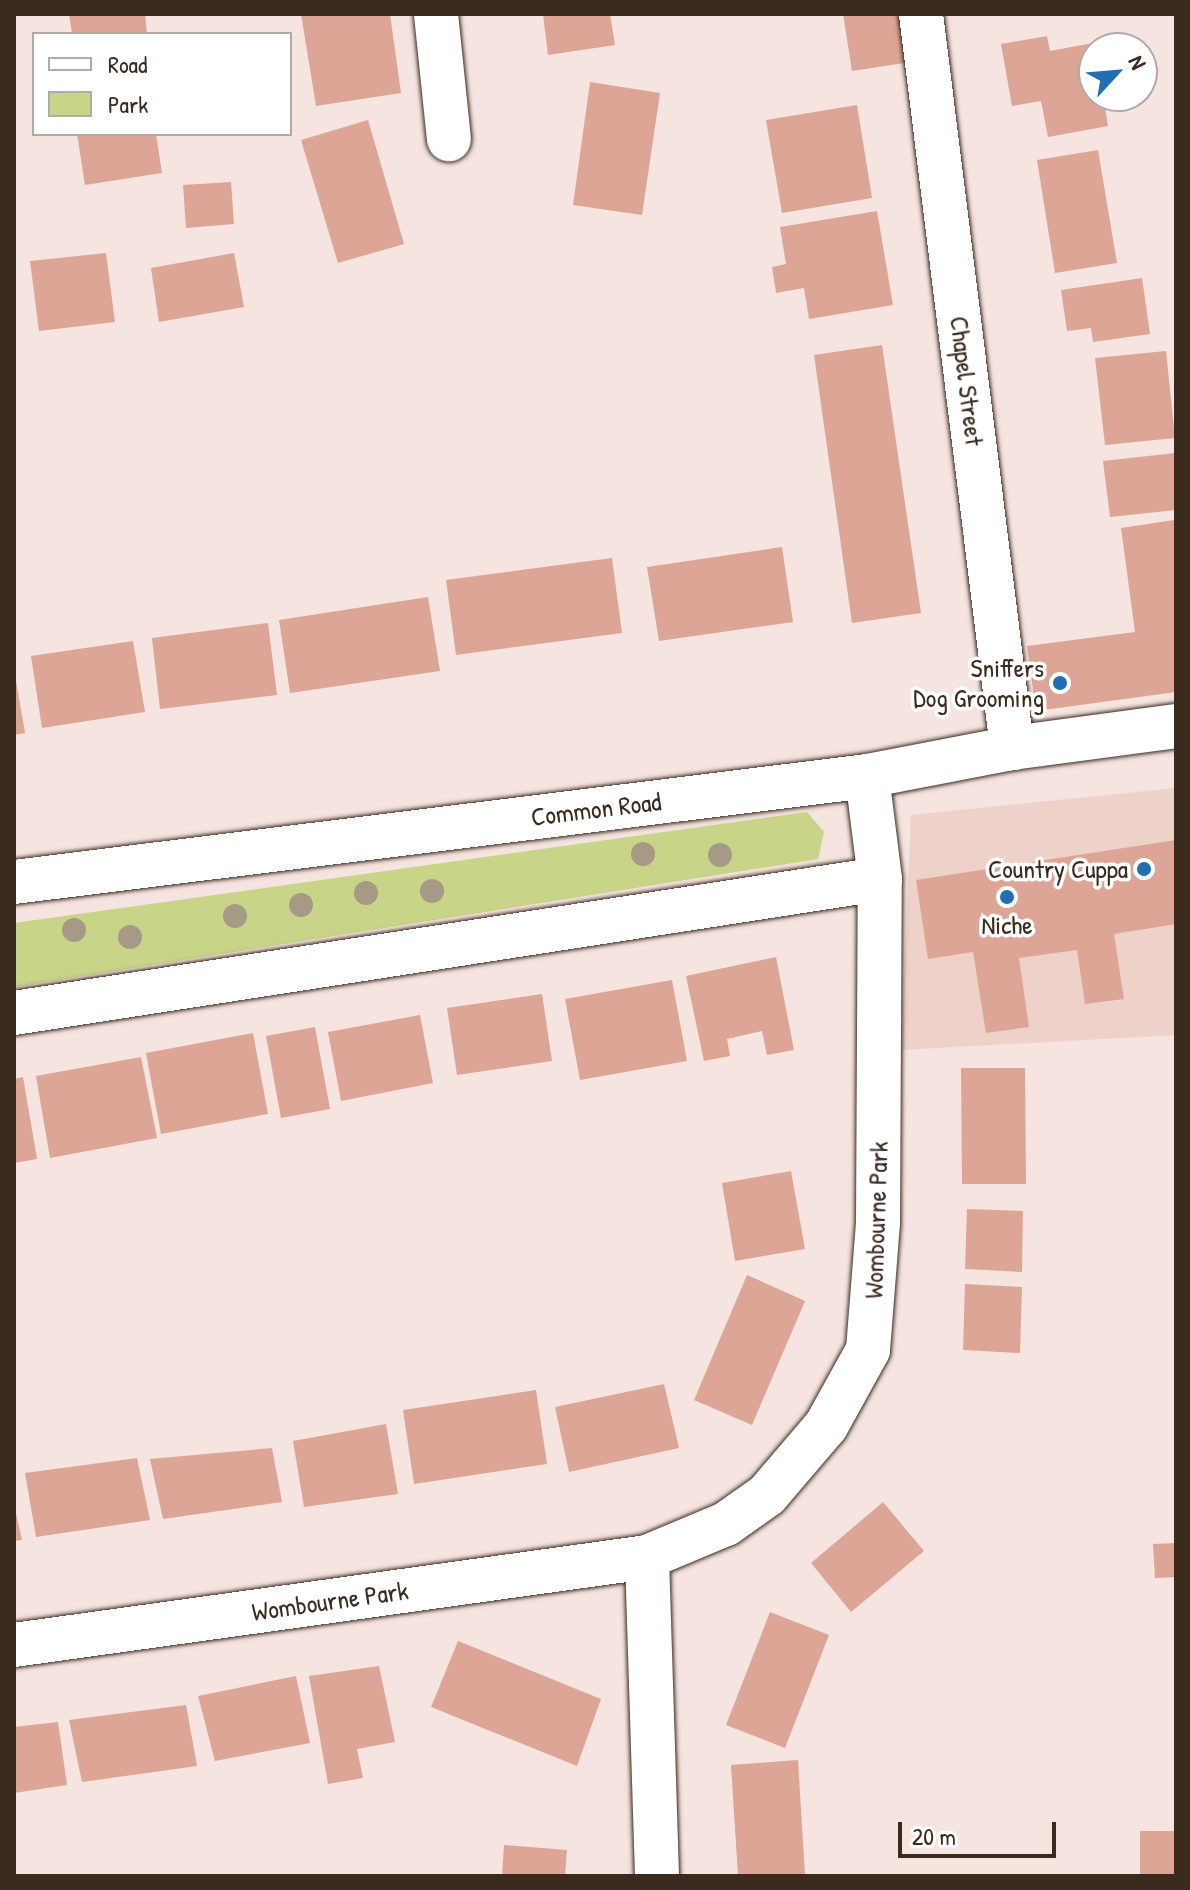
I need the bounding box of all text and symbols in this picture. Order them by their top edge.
legend [32,32,292,136]
north arrow [1078,32,1158,112]
text: Road [108,48,147,80]
text: N [1122,51,1154,74]
text: Park [108,88,148,120]
street label: Chapel Street [944,314,990,448]
place label: Sniffers Dog Grooming [913,652,1044,714]
marker: Sniffers Dog Grooming [1051,674,1069,692]
street label: Common Road [529,786,663,832]
place label: Country Cuppa [988,853,1128,885]
marker: Country Cuppa [1135,860,1153,878]
marker: Niche [998,888,1016,906]
place label: Niche [981,909,1033,941]
street label: Wombourne Park [858,1141,894,1299]
street label: Wombourne Park [250,1575,410,1627]
scale bar [902,1806,1060,1856]
text: 20 m [912,1820,956,1852]

